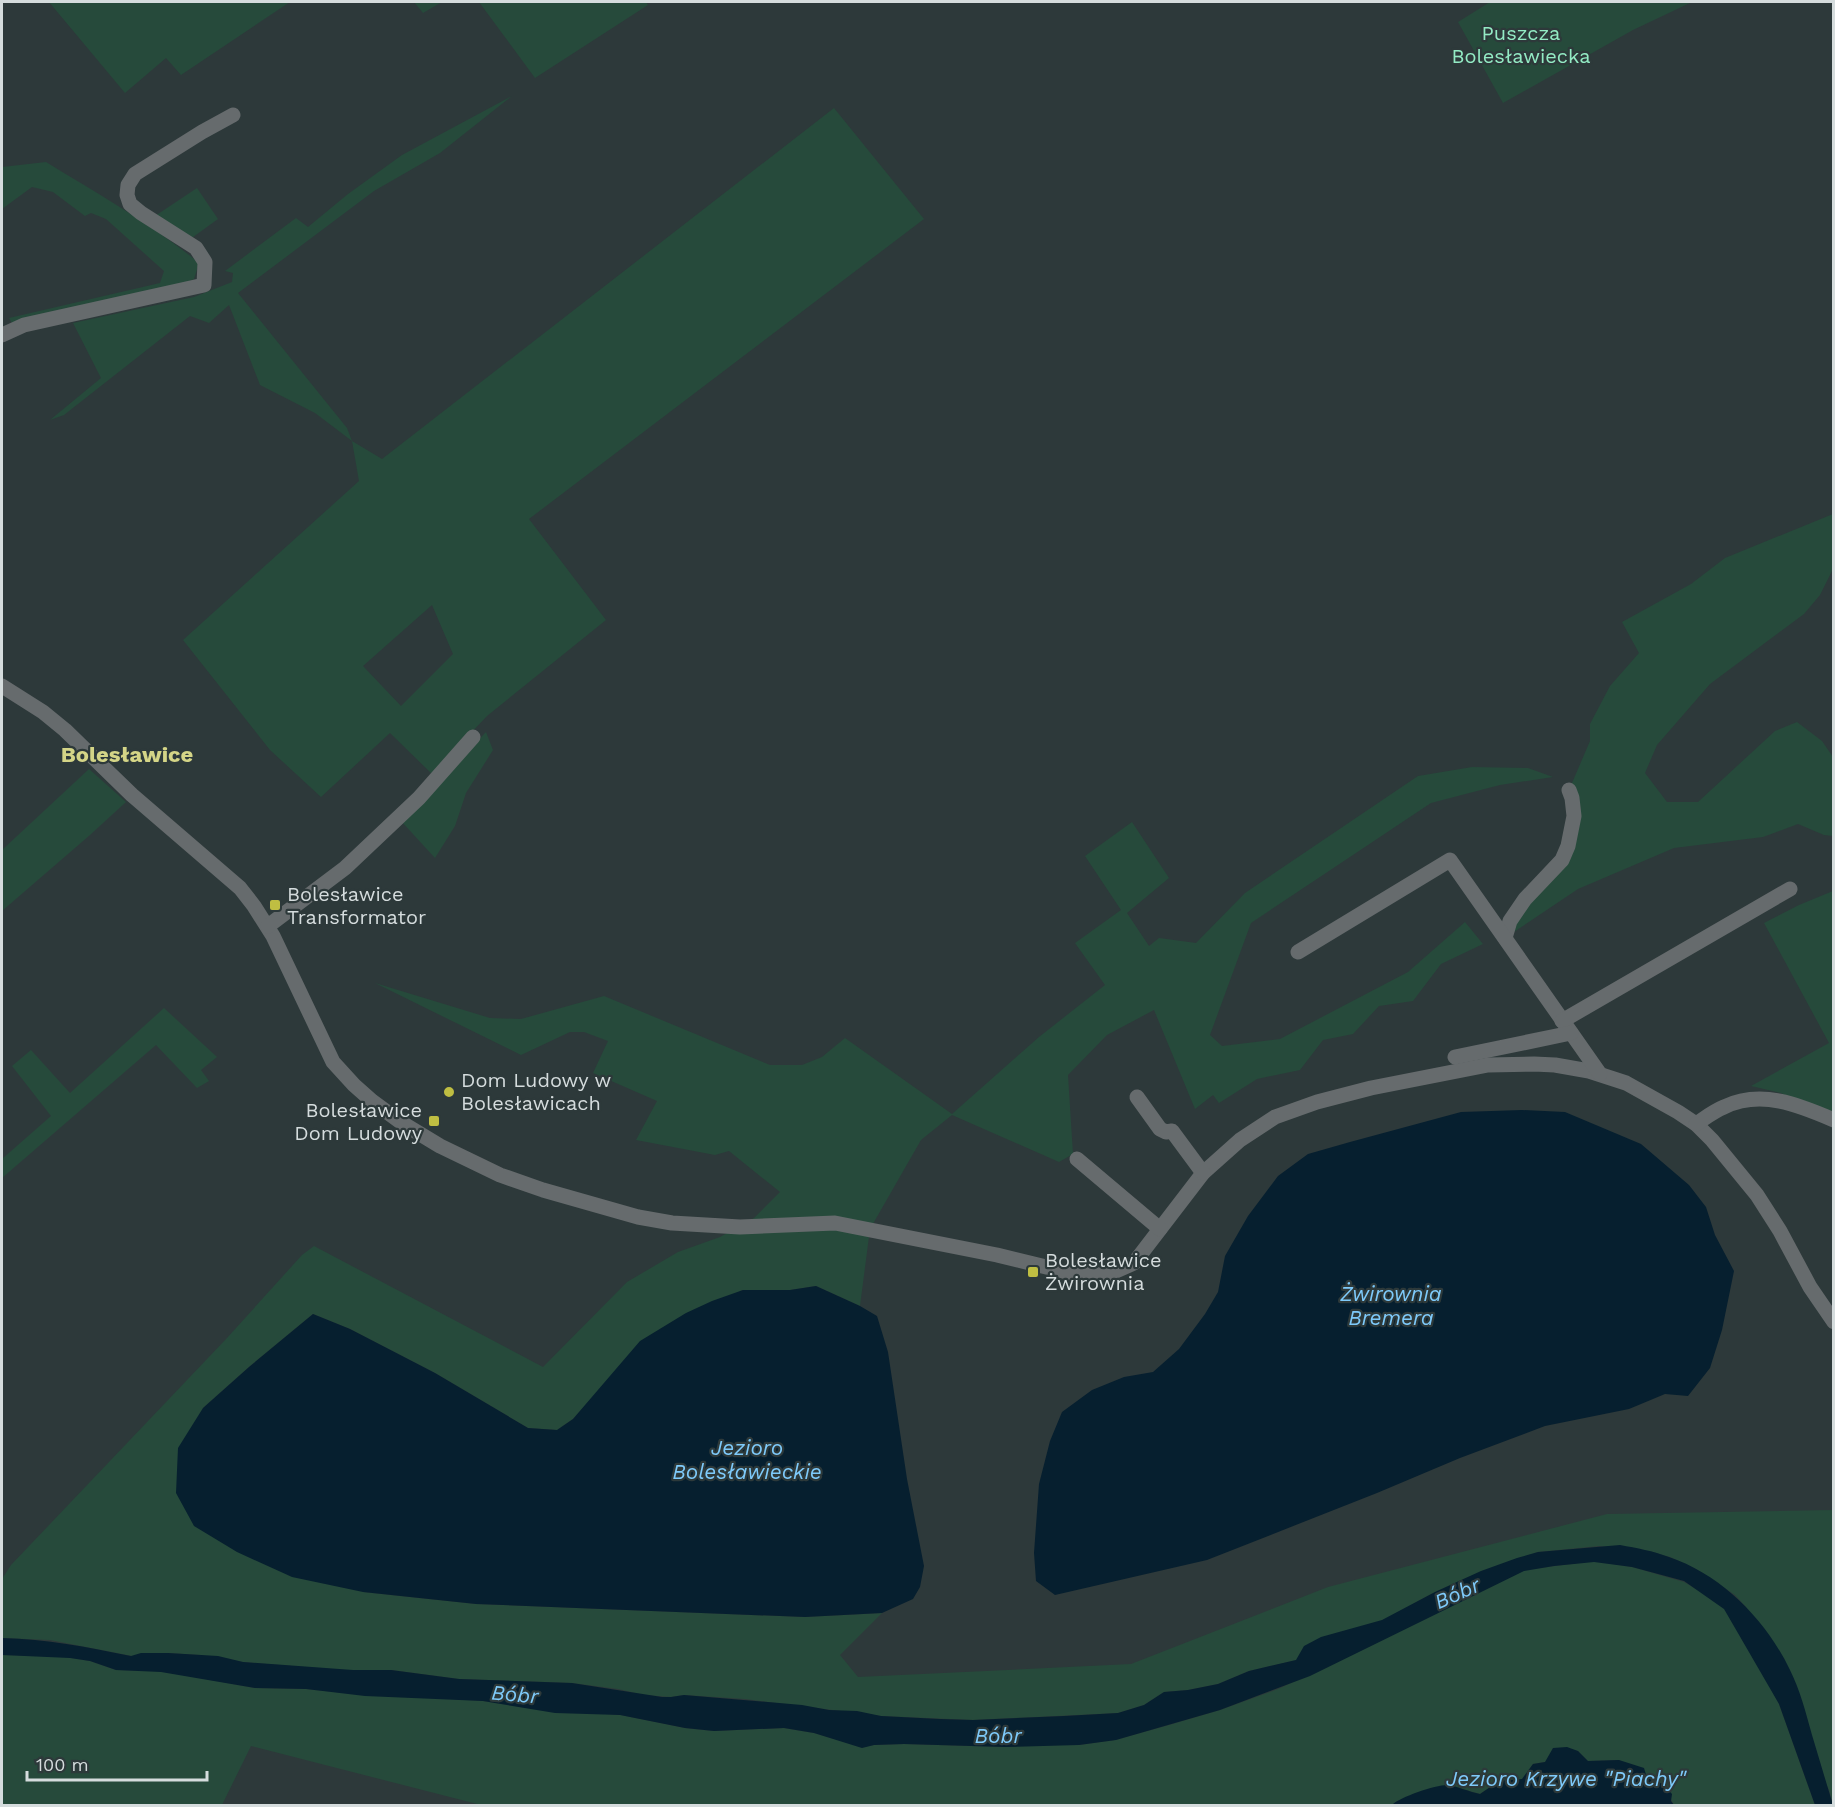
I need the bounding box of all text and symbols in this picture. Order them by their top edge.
park label: Puszcza Bolesławiecka [1451,21,1591,68]
district label: Bolesławice [61,742,193,767]
place label: Bolesławice Transformator [287,882,426,929]
marker: Bolesławice Transformator [268,898,282,912]
place label: Dom Ludowy w Bolesławicach [461,1068,612,1115]
marker: Dom Ludowy w Bolesławicach [442,1085,456,1099]
place label: Bolesławice Dom Ludowy [294,1098,423,1145]
marker: Bolesławice Dom Ludowy [427,1114,441,1128]
place label: Bolesławice Żwirownia [1045,1248,1162,1295]
marker: Bolesławice Żwirownia [1026,1265,1040,1279]
water label: Żwirownia Bremera [1339,1281,1442,1330]
water label: Jezioro Bolesławieckie [672,1435,822,1484]
water label: Bóbr [1430,1572,1484,1614]
water label: Bóbr [490,1679,540,1709]
water label: Bóbr [974,1723,1022,1748]
scale bar [27,1744,207,1782]
text: 100 m [36,1754,89,1775]
water label: Jezioro Krzywe "Piachy" [1446,1766,1688,1791]

